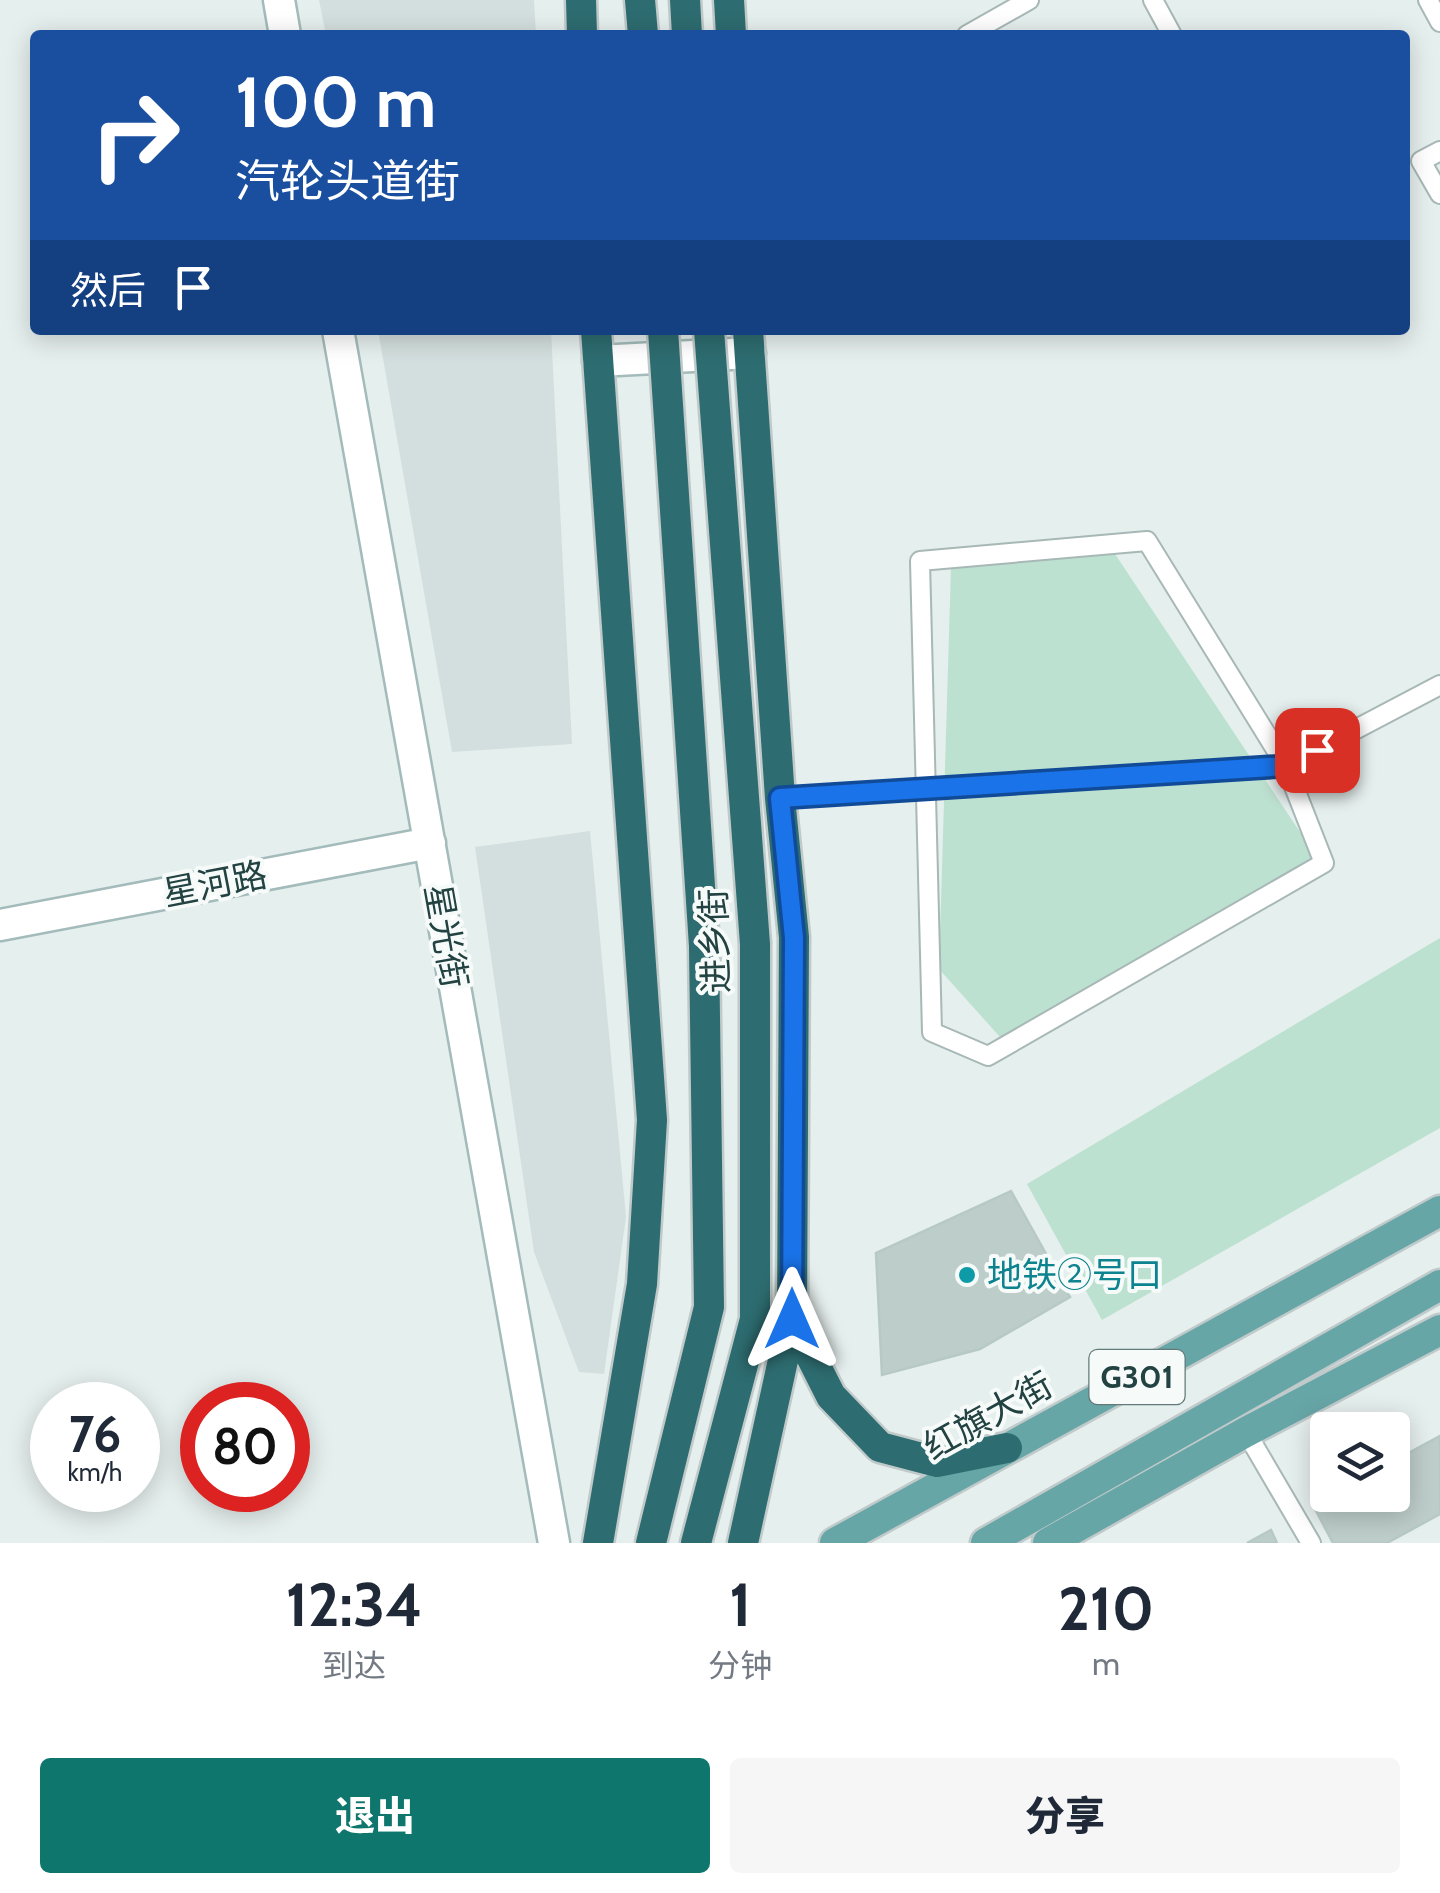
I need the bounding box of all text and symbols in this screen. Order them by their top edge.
text: 100 m [235,59,436,145]
icon: right [70,70,200,200]
text: 汽轮头道街 [235,154,460,208]
icon: arrive [166,260,221,315]
text: 然后 [70,267,146,314]
pin [1275,708,1360,793]
icon: arrive [1290,723,1345,778]
street label: 星河路 [159,852,271,915]
street label: 星光街 [416,880,477,991]
street label: 进乡街 [691,888,738,994]
place label: 地铁②号口 [987,1253,1162,1296]
marker: 地铁②号口 [956,1264,978,1286]
position arrow [740,1267,844,1371]
road number: G301 [1090,1350,1184,1404]
street label: 红旗大街 [916,1363,1059,1468]
speed limit sign: 80 [180,1382,310,1512]
text: 76 [69,1404,121,1465]
map controls [1310,1412,1410,1512]
button: layers [1310,1412,1410,1512]
text: km/h [68,1457,122,1487]
text: 12:34 [286,1568,423,1641]
text: 1 [729,1568,751,1641]
text: 210 [1058,1572,1154,1645]
text: m [1092,1644,1120,1683]
text: 到达 [322,1646,386,1685]
text: 分钟 [708,1646,772,1685]
button: 退出 [40,1758,710,1873]
button: 分享 [730,1758,1400,1873]

